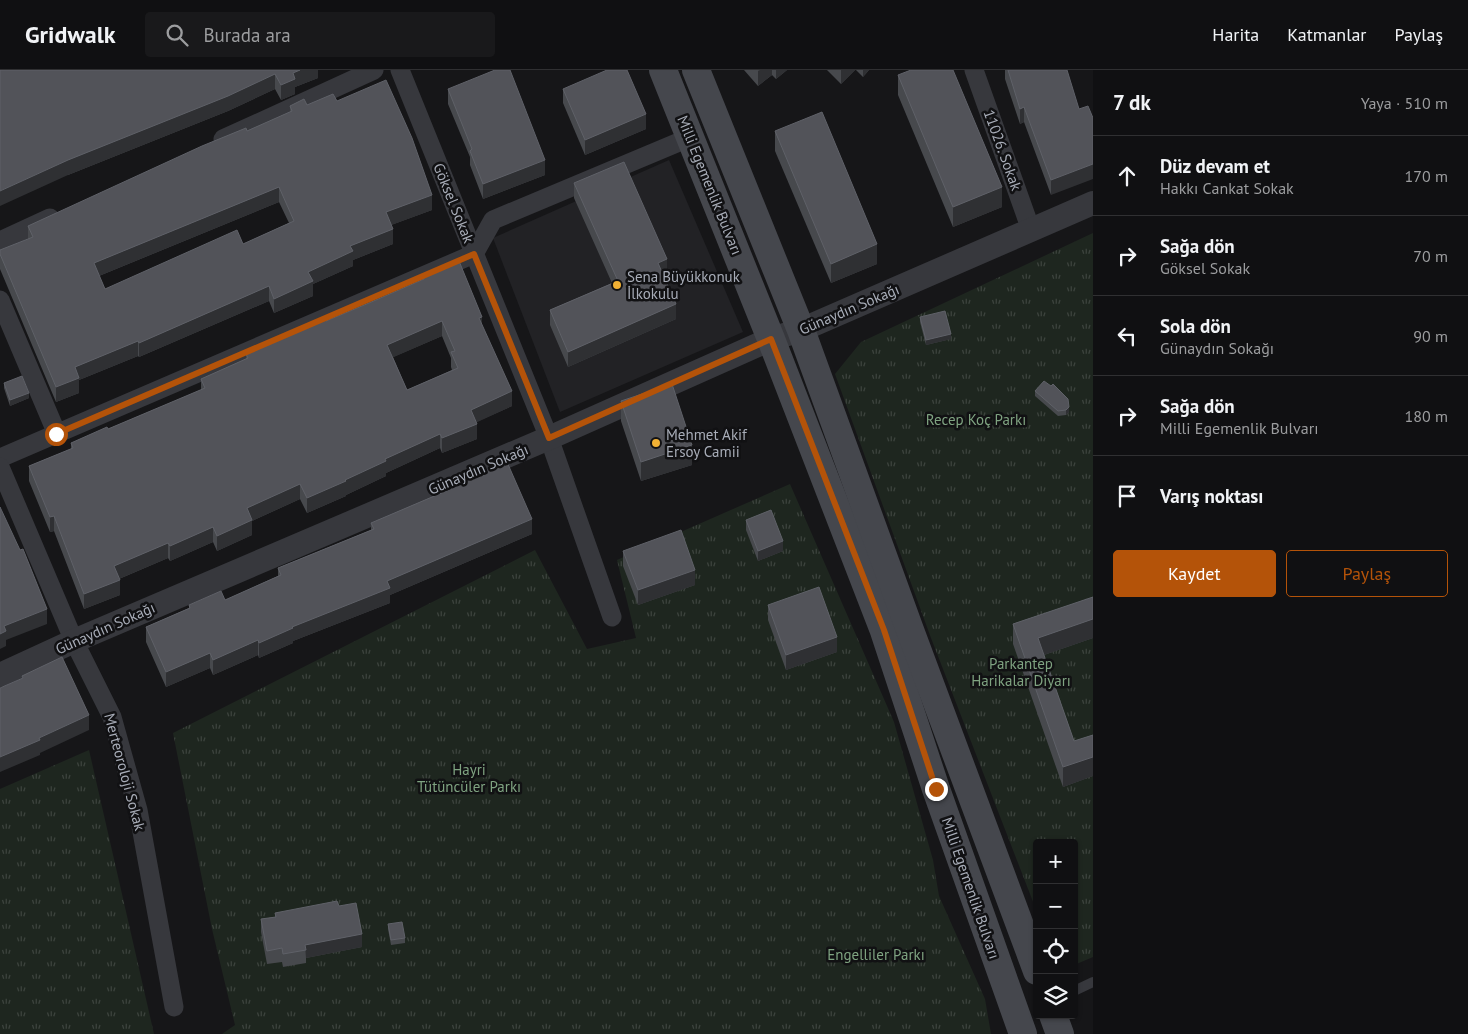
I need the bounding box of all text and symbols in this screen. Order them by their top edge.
search box [145,12,495,57]
text: Gridwalk [25,19,115,50]
icon: search [163,21,191,49]
text: Burada ara [203,23,291,47]
text: Harita [1212,23,1259,46]
text: Katmanlar [1287,23,1366,46]
text: Paylaş [1394,23,1443,46]
text: 7 dk [1113,89,1151,116]
text: Yaya · 510 m [1361,93,1448,113]
street label: 11026. Sokak [980,107,1027,194]
street label: Milli Egemenlik Bulvarı [673,113,747,257]
text: Düz devam et [1160,154,1270,178]
street label: Göksel Sokak [429,160,479,247]
icon: ahead [1113,162,1141,190]
text: 170 m [1405,166,1448,186]
text: Hakkı Cankat Sokak [1160,178,1294,198]
text: Sağa dön [1160,234,1235,258]
icon: right [1113,242,1141,270]
text: 70 m [1413,246,1448,266]
text: Göksel Sokak [1160,258,1250,278]
place label: Sena Büyükkonuk İlkokulu [627,267,741,303]
marker: Sena Büyükkonuk İlkokulu [611,279,623,291]
street label: Günaydın Sokağı [796,279,902,339]
text: Sola dön [1160,314,1231,338]
icon: left [1113,322,1141,350]
text: 90 m [1413,326,1448,346]
text: Günaydın Sokağı [1160,338,1274,358]
text: Sağa dön [1160,394,1235,418]
icon: right [1113,402,1141,430]
text: 180 m [1405,406,1448,426]
park label: Recep Koç Parkı [926,410,1026,429]
text: Milli Egemenlik Bulvarı [1160,418,1318,438]
route start [45,423,68,446]
place label: Mehmet Akif Ersoy Camii [666,425,748,461]
marker: Mehmet Akif Ersoy Camii [650,437,662,449]
street label: Günaydın Sokağı [425,439,531,499]
icon: arrive [1113,482,1141,510]
text: Varış noktası [1160,484,1263,508]
button: Kaydet [1113,550,1276,597]
button: Paylaş [1286,550,1448,597]
street label: Günaydın Sokağı [52,598,158,658]
park label: Parkantep Harikalar Diyarı [971,654,1071,690]
street label: Merteoroloji Sokak [100,711,150,834]
park label: Hayri Tütüncüler Parkı [417,760,521,796]
route end [925,778,948,801]
street label: Milli Egemenlik Bulvarı [938,815,1004,961]
map controls [1033,839,1078,1019]
button: + [1033,839,1078,884]
button: − [1033,884,1078,929]
button: locate [1033,929,1078,974]
park label: Engelliler Parkı [827,945,925,964]
button: layers [1033,974,1078,1019]

